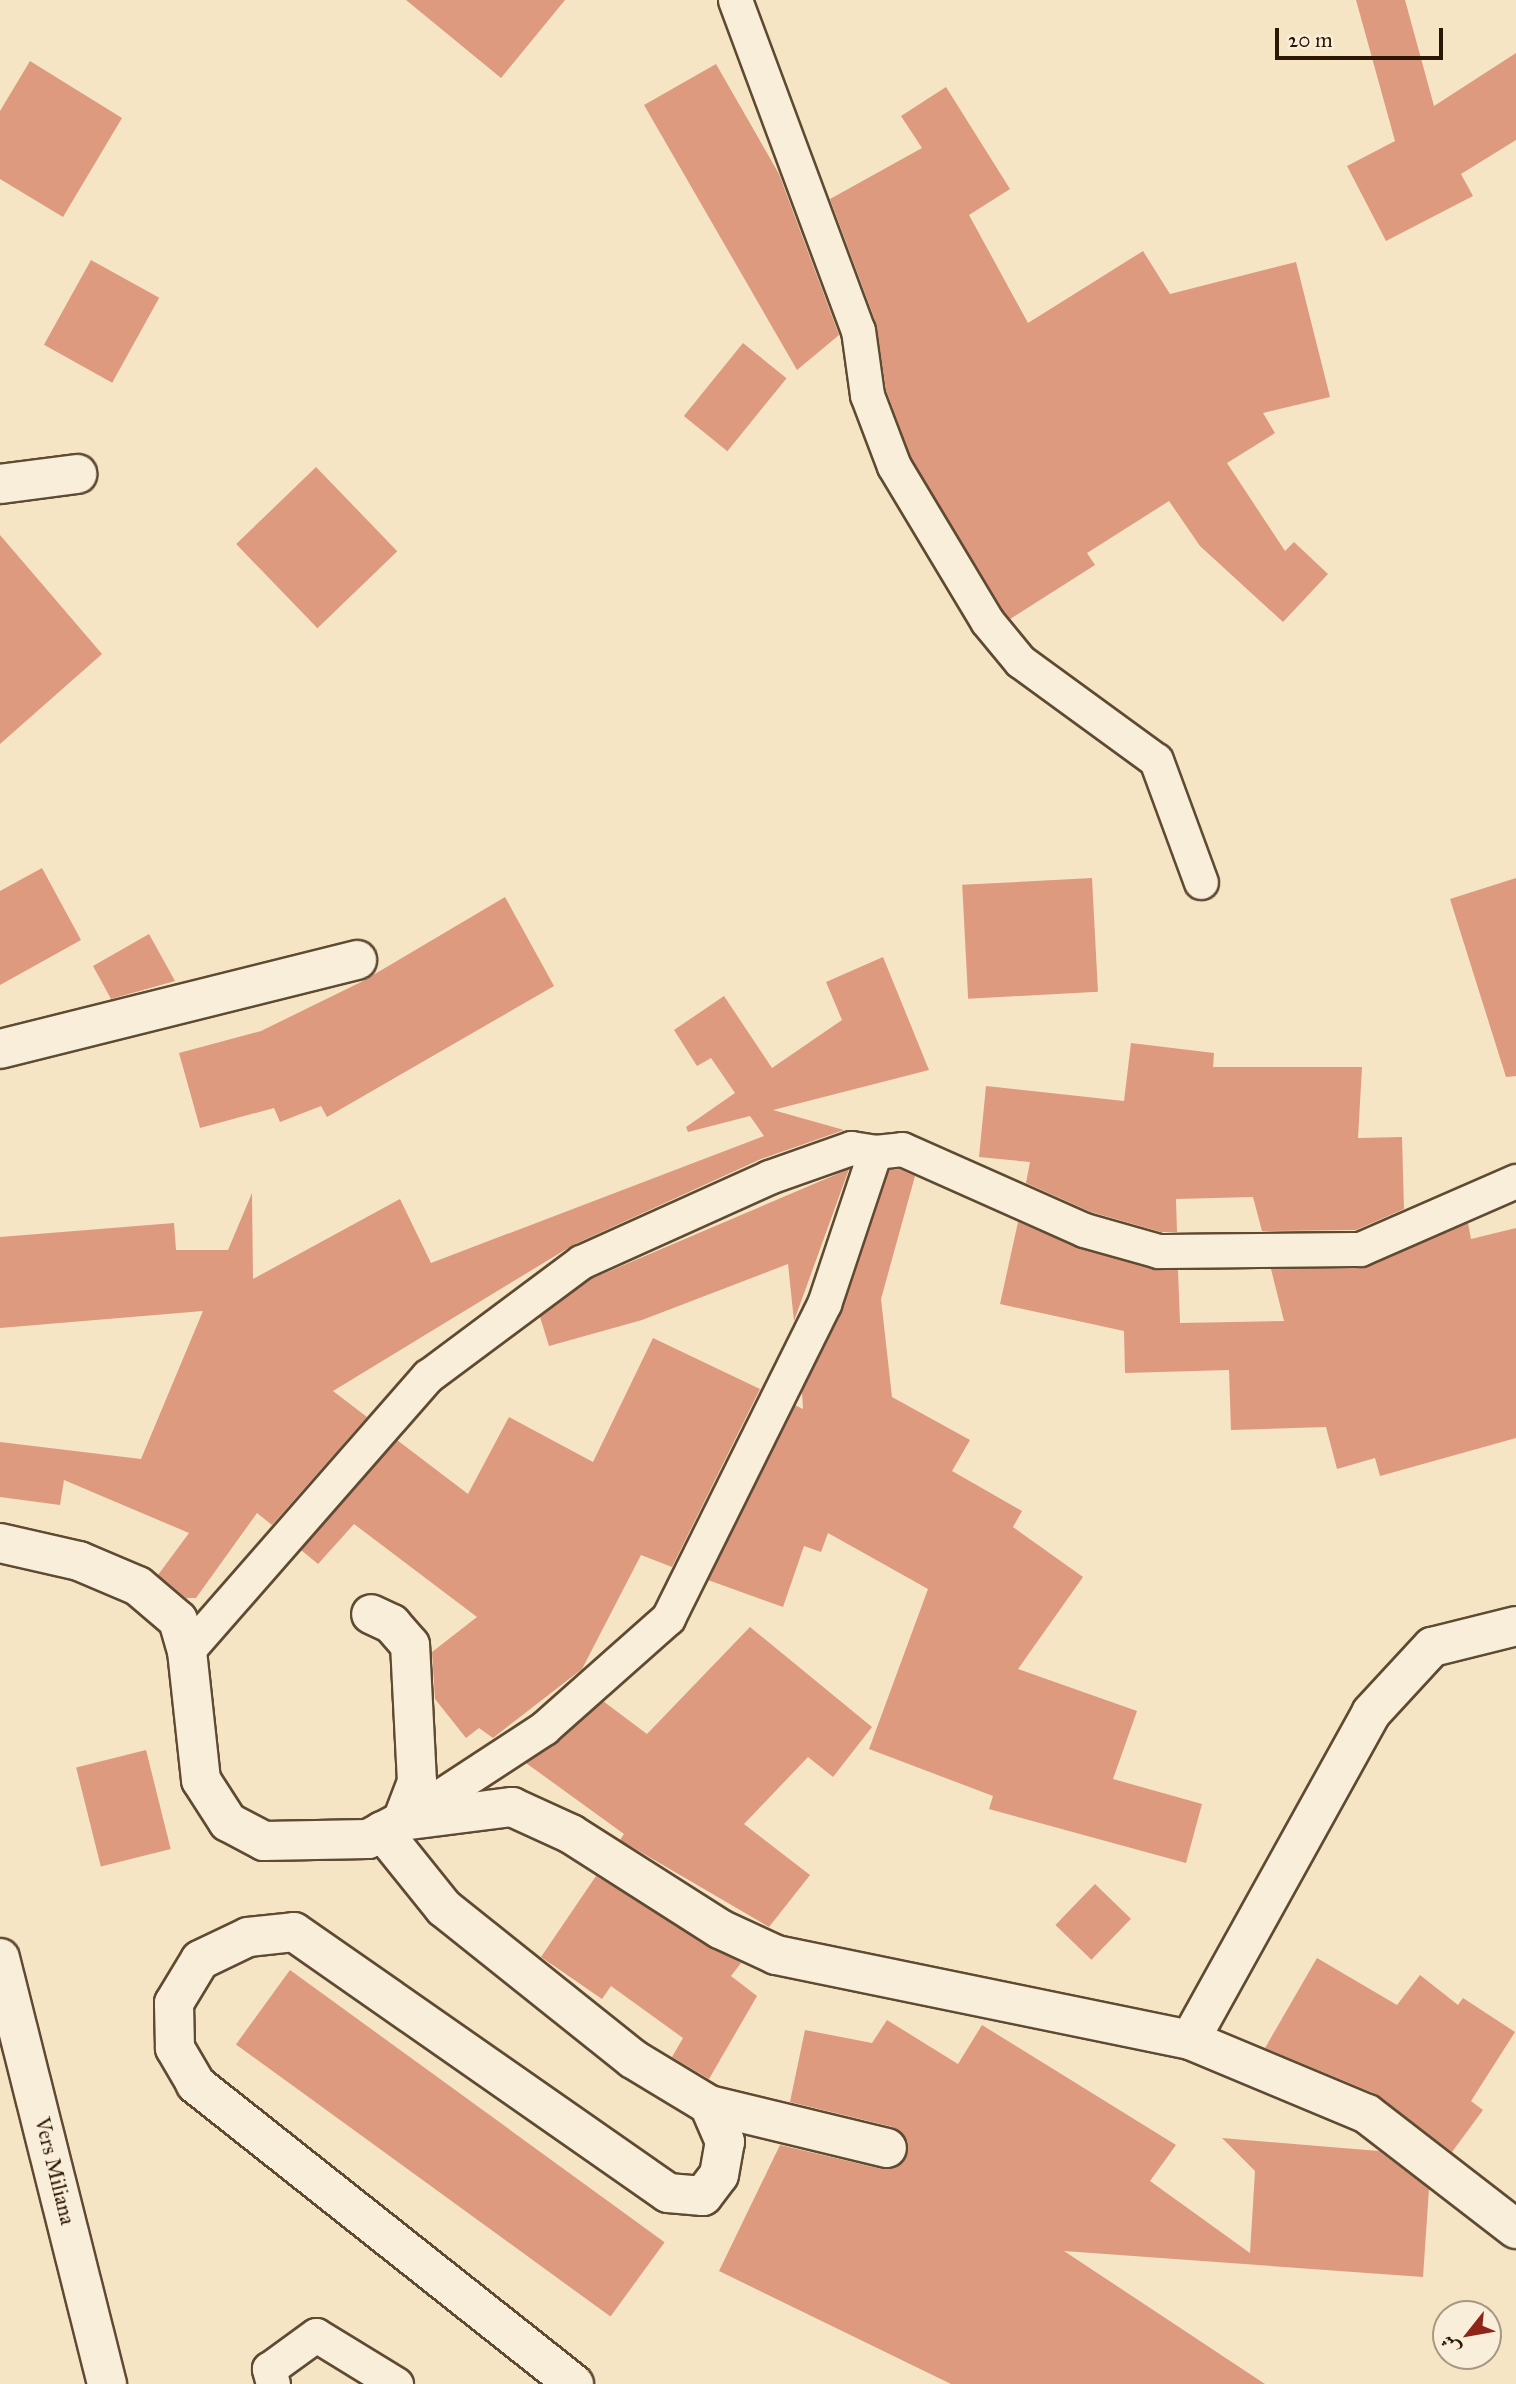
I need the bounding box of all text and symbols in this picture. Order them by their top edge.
scale bar [1278,14,1446,58]
text: 20 m [1288,27,1333,53]
street label: Vers Miliana [29,2115,81,2227]
north arrow [1432,2300,1502,2370]
text: ش [1436,2331,1465,2359]

